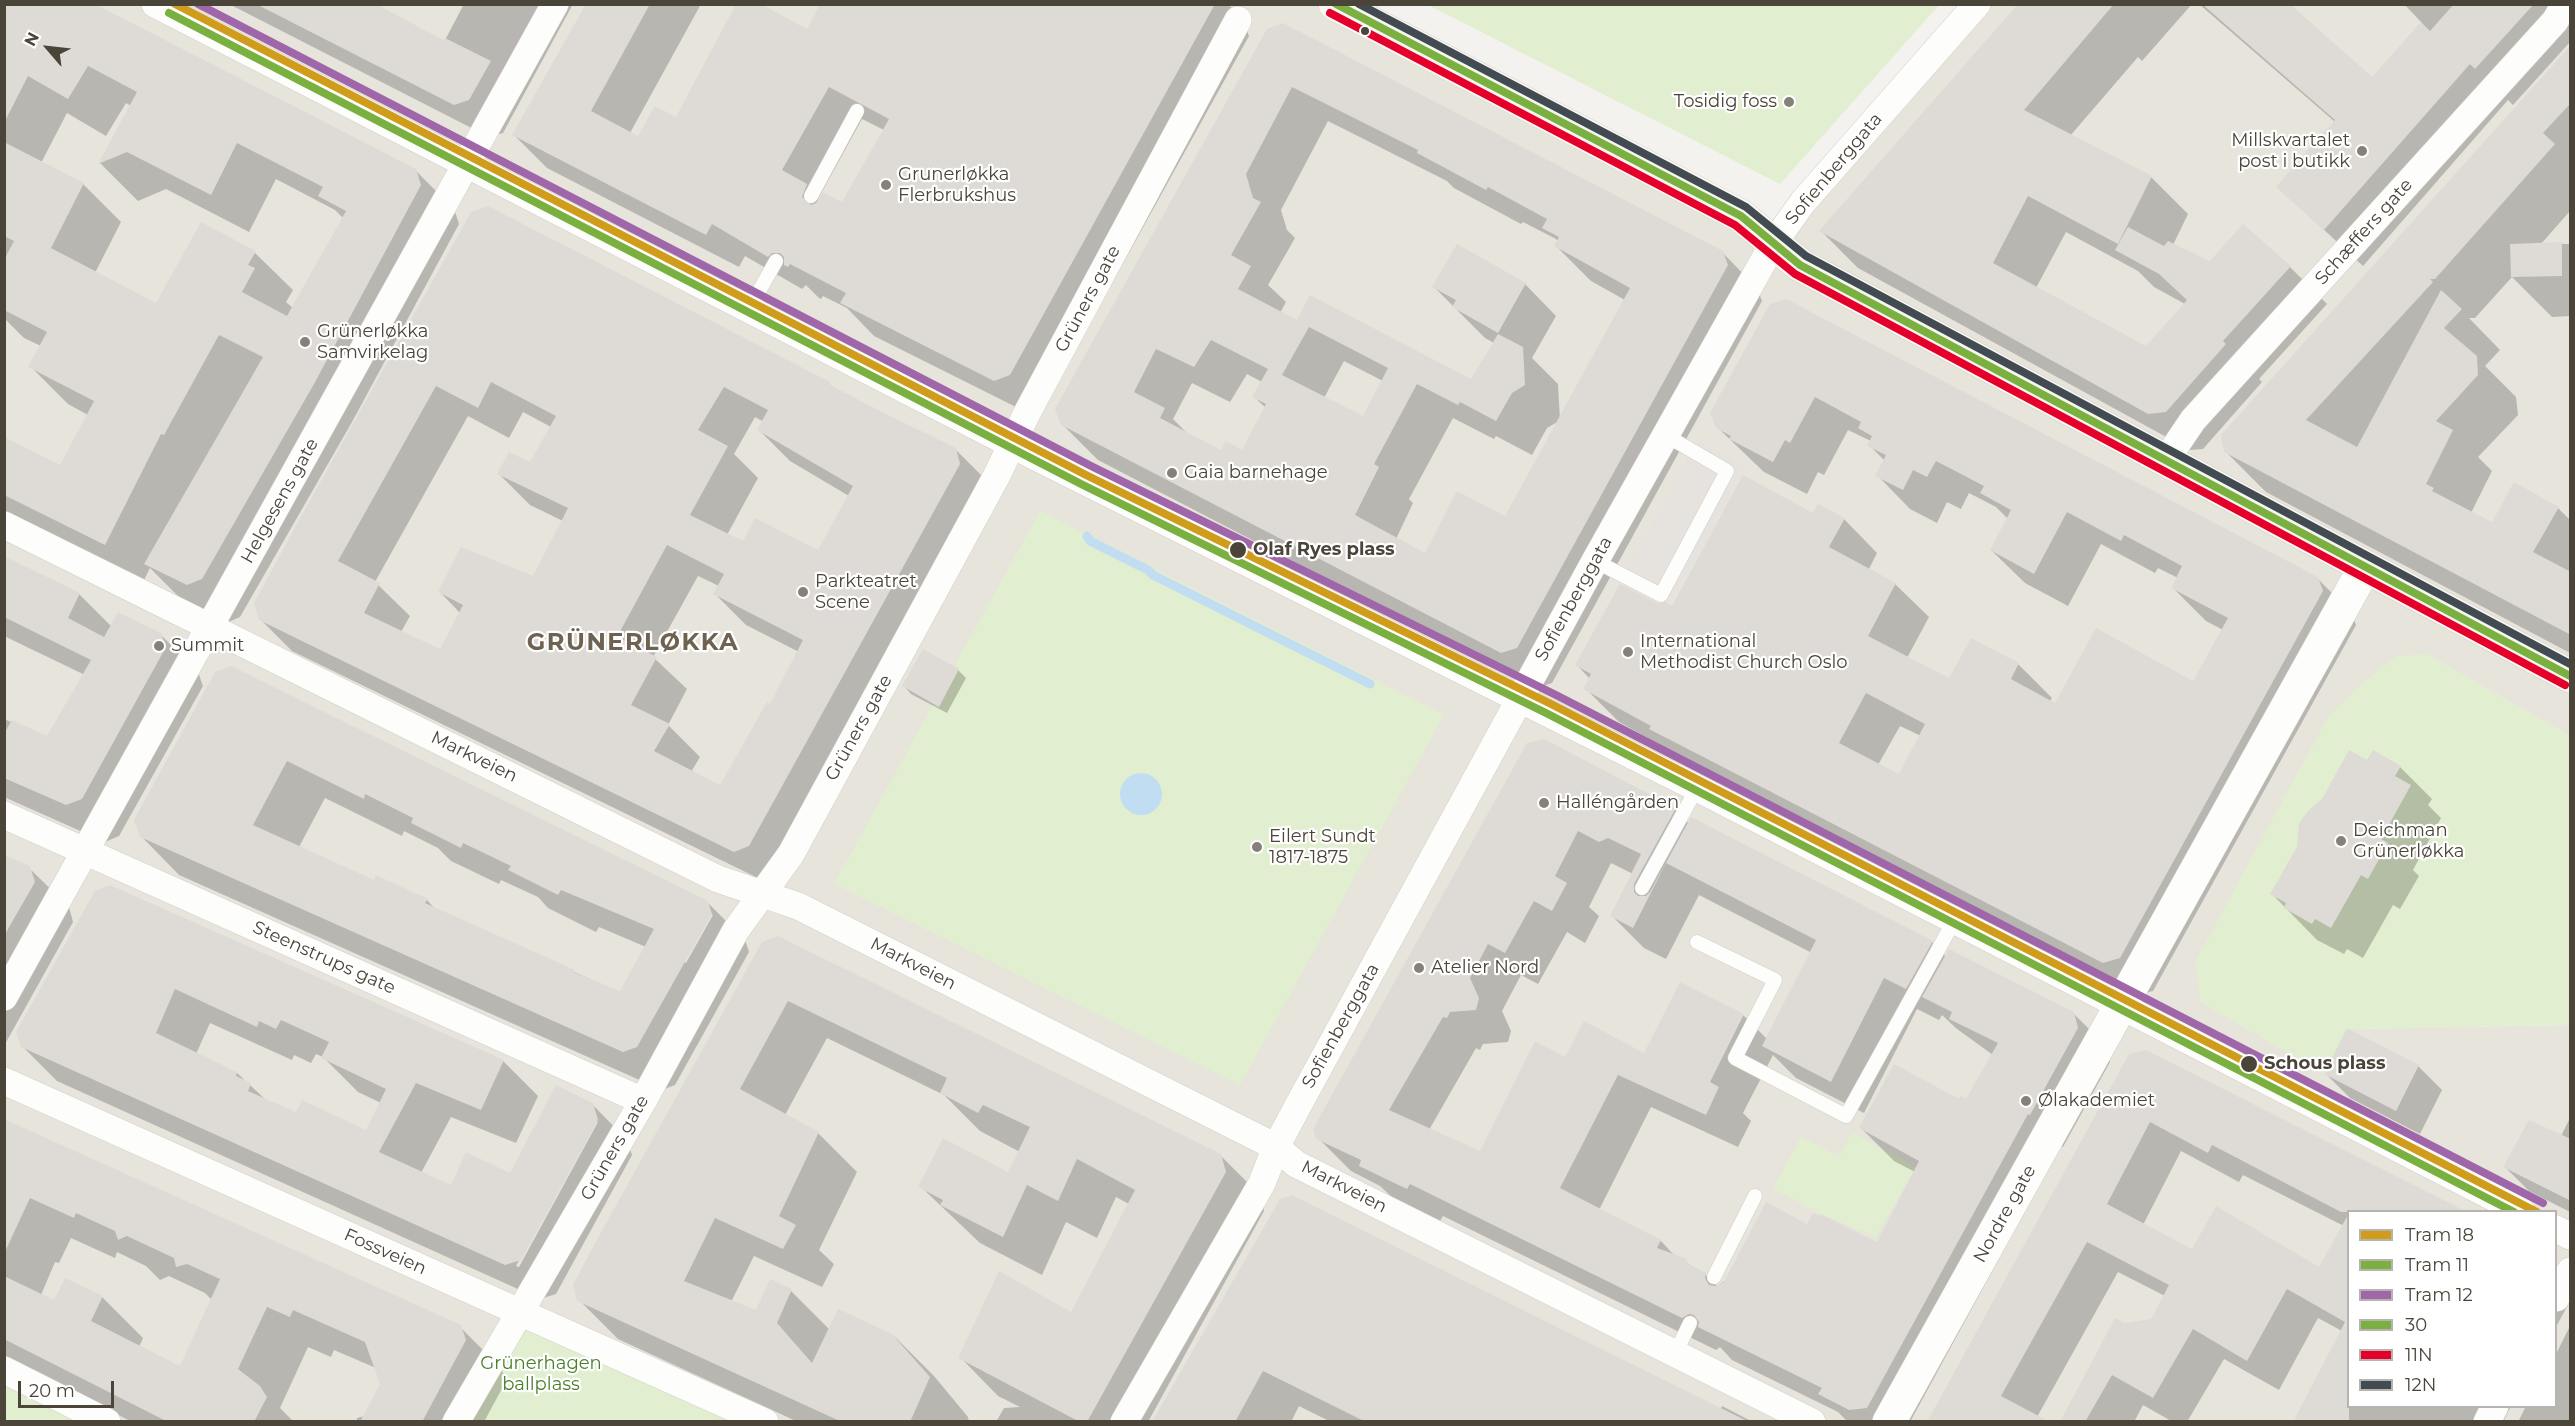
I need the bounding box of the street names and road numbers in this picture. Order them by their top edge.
street label: Sofienberggata [1781,109,1887,229]
street label: Schæffers gate [2311,174,2417,290]
street label: Grüners gate [1051,242,1125,356]
street label: Helgesens gate [237,435,323,567]
street label: Sofienberggata [1531,533,1617,665]
street label: Grüners gate [821,671,897,785]
street label: Markveien [427,727,521,787]
street label: Steenstrups gate [249,917,399,999]
street label: Markveien [866,933,960,995]
street label: Sofienberggata [1298,960,1384,1092]
street label: Grüners gate [576,1092,654,1204]
street label: Markveien [1297,1156,1391,1218]
street label: Nordre gate [1969,1161,2041,1267]
street label: Fossveien [340,1224,430,1280]

